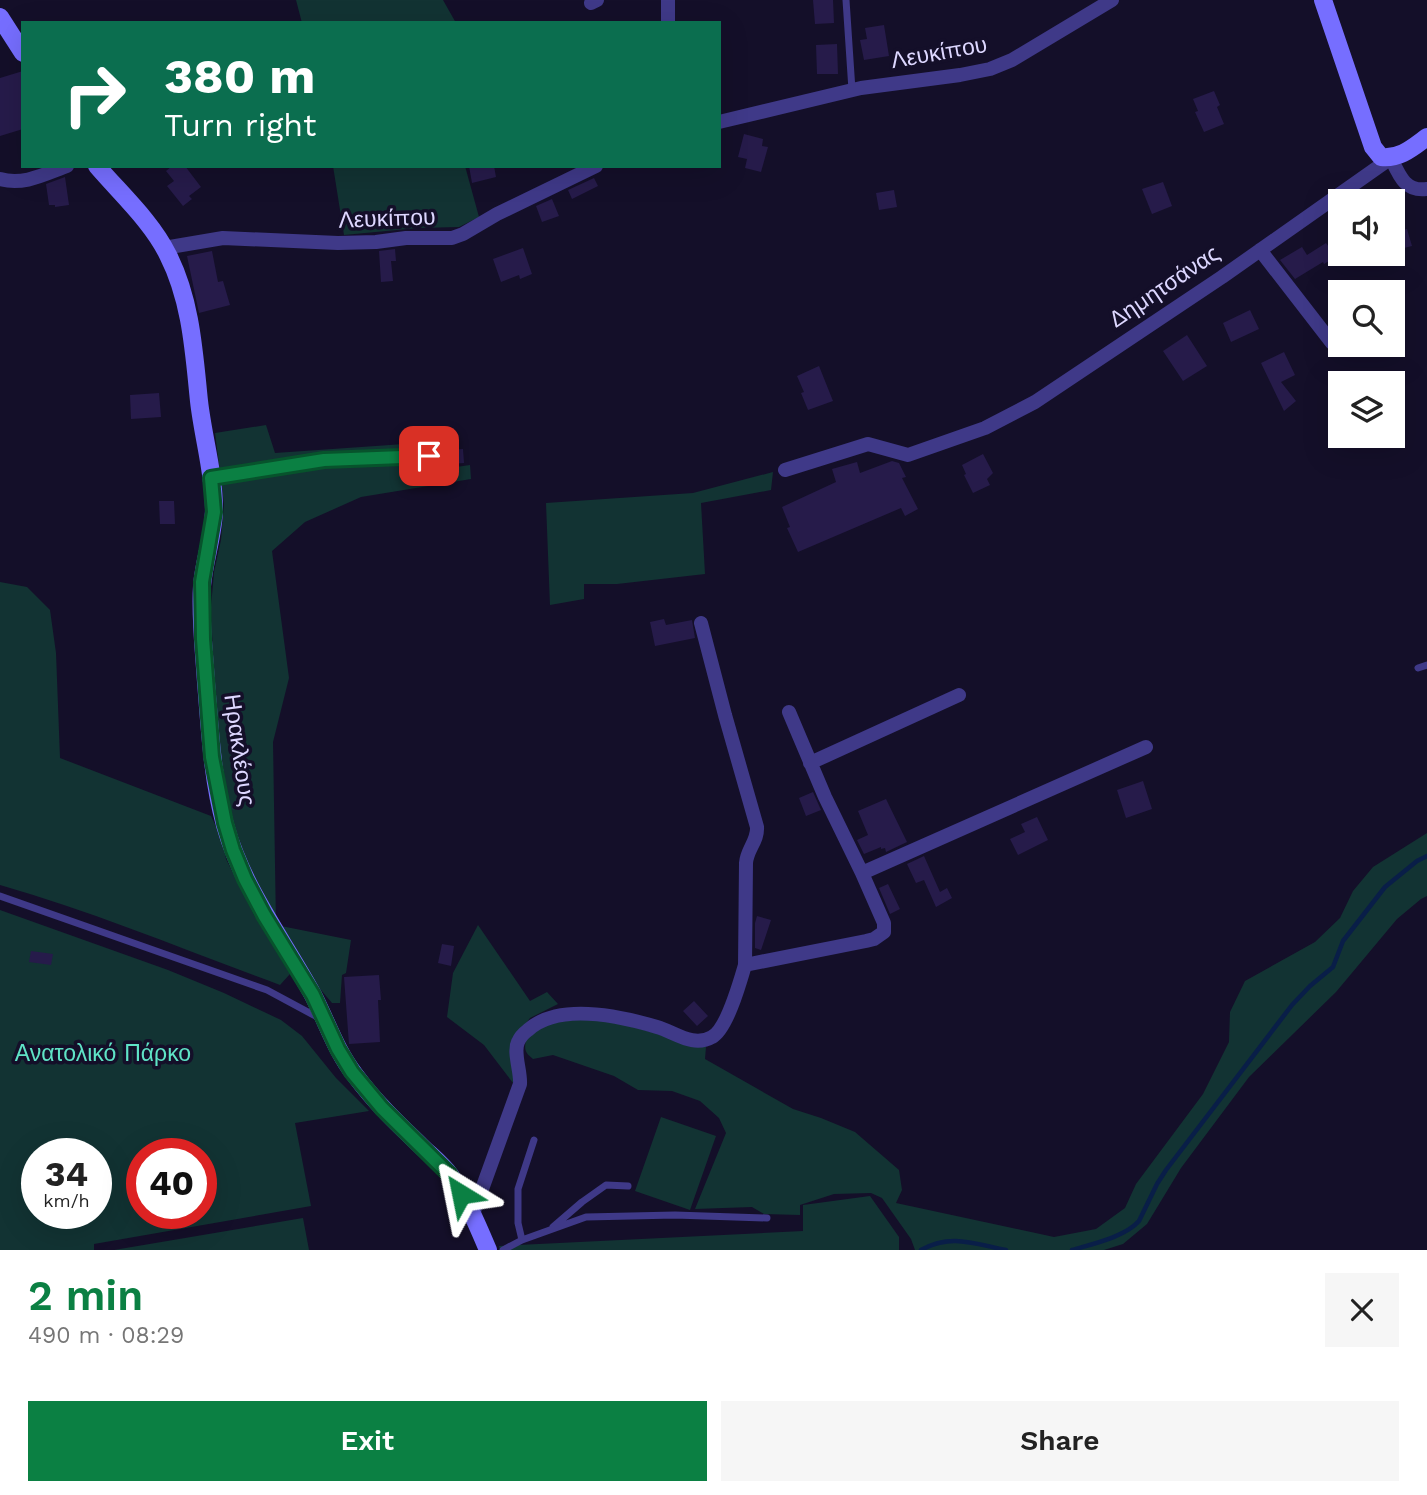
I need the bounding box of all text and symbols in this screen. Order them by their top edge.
street label: Λευκίπου [889,31,989,74]
text: 380 m [164,47,315,105]
icon: right [49,49,140,140]
text: Turn right [164,106,316,144]
map controls [1328,189,1405,448]
button: sound [1328,189,1405,266]
street label: Λευκίπου [338,203,436,234]
street label: Δημητσάνας [1104,240,1225,333]
button: search [1328,280,1405,357]
button: layers [1328,371,1405,448]
pin [399,426,459,486]
icon: arrive [410,437,448,475]
street label: Ηρακλέους [218,692,261,808]
park label: Ανατολικό Πάρκο [15,1040,191,1067]
speed limit sign: 40 [126,1138,217,1229]
text: 34 [45,1153,88,1195]
position arrow [424,1157,498,1231]
text: km/h [43,1190,90,1211]
text: 2 min [28,1271,143,1320]
button: close [1325,1273,1399,1347]
text: 490 m · 08:29 [28,1322,184,1349]
button: Exit [28,1401,707,1481]
button: Share [721,1401,1399,1481]

